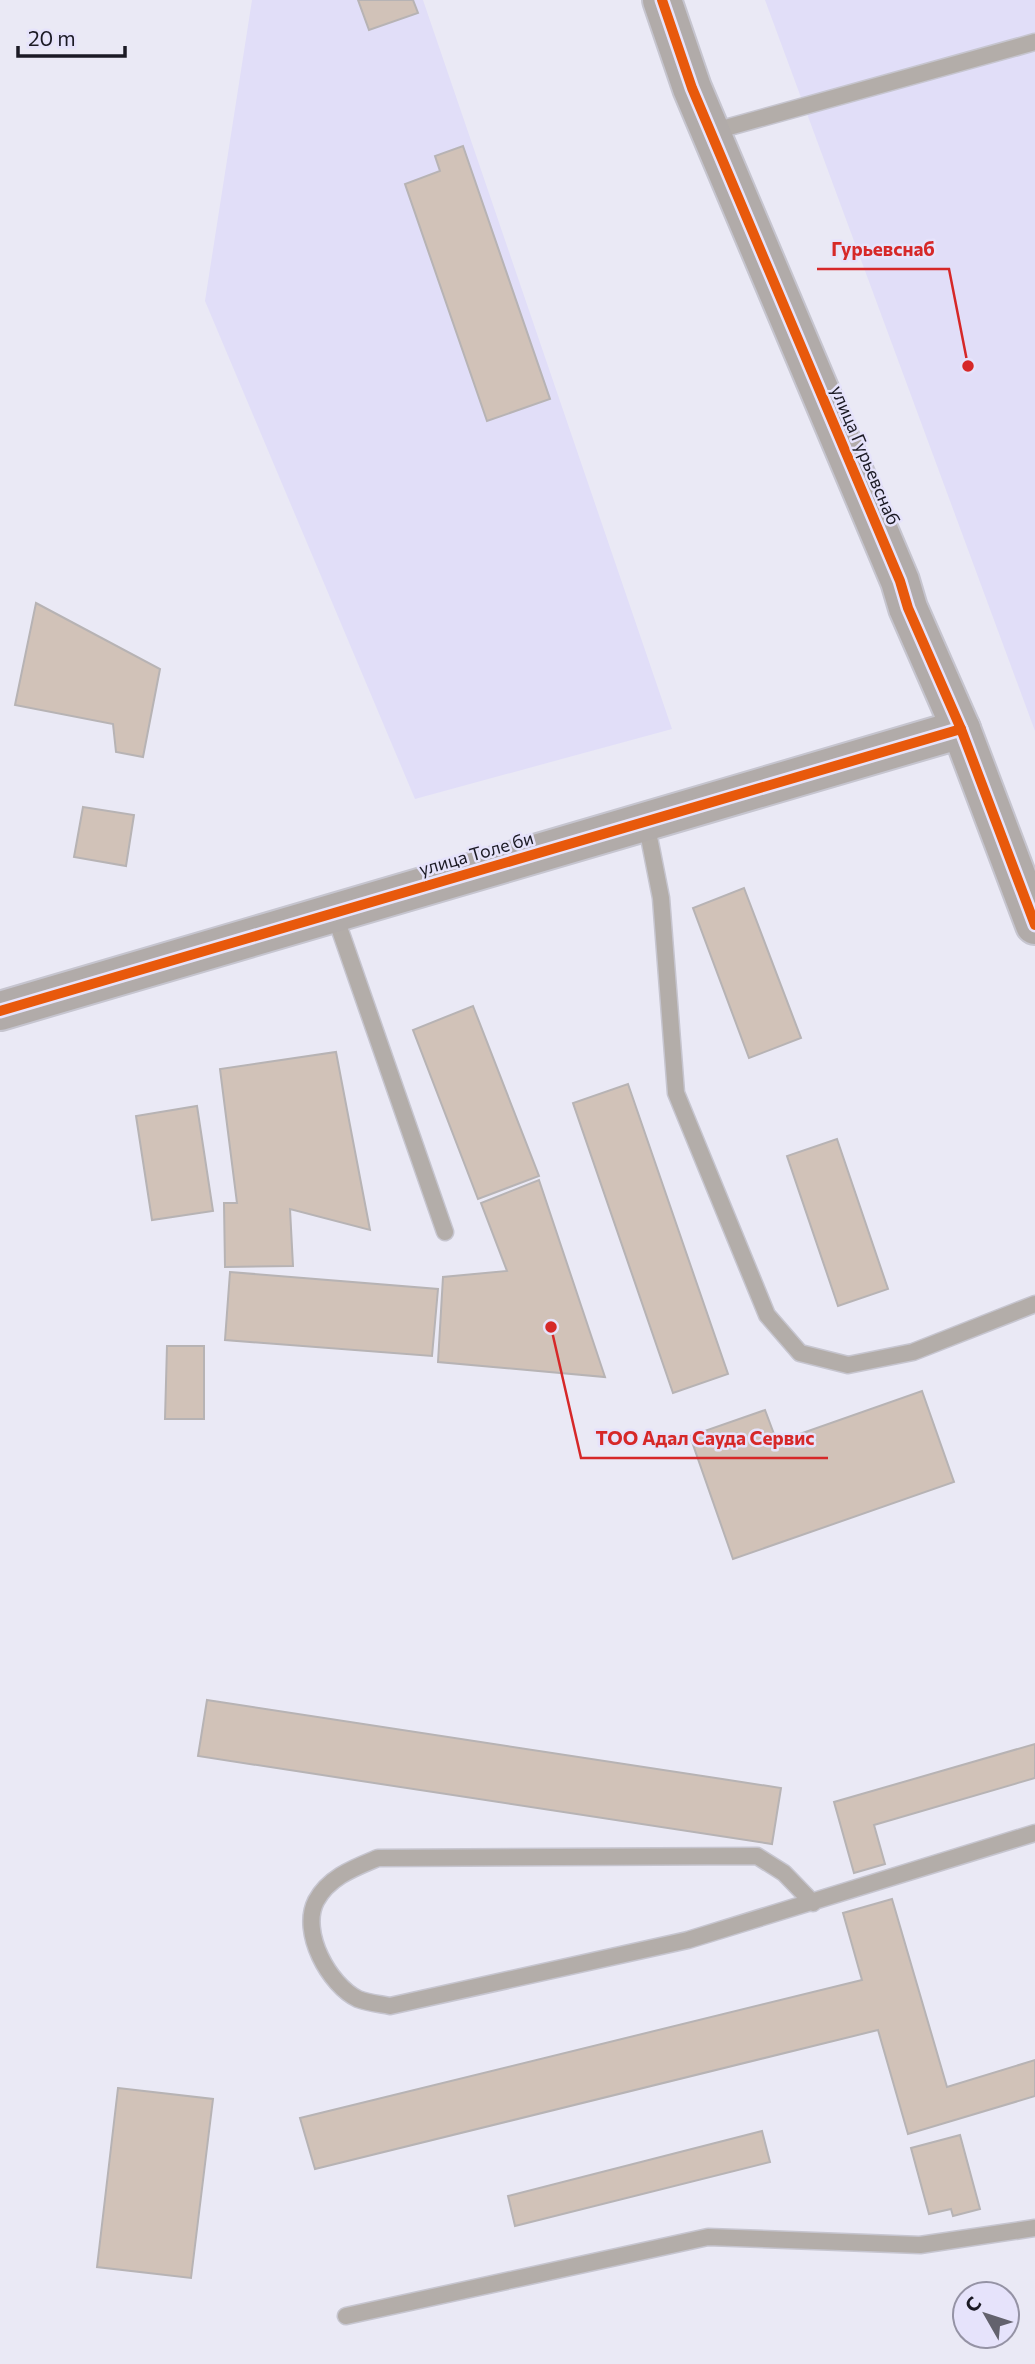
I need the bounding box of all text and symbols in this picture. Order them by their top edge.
scale bar [18,14,124,58]
text: 20 m [28,25,76,50]
callout: Гурьевснаб [817,229,949,269]
text: Гурьевснаб [831,237,935,260]
street label: улица Гурьевснаб [827,382,905,528]
street label: улица Толе би [416,826,536,880]
callout: ТОО Адал Сауда Сервис [581,1418,828,1458]
text: ТОО Адал Сауда Сервис [596,1426,814,1449]
north arrow [951,2280,1021,2350]
text: С [959,2292,985,2316]

